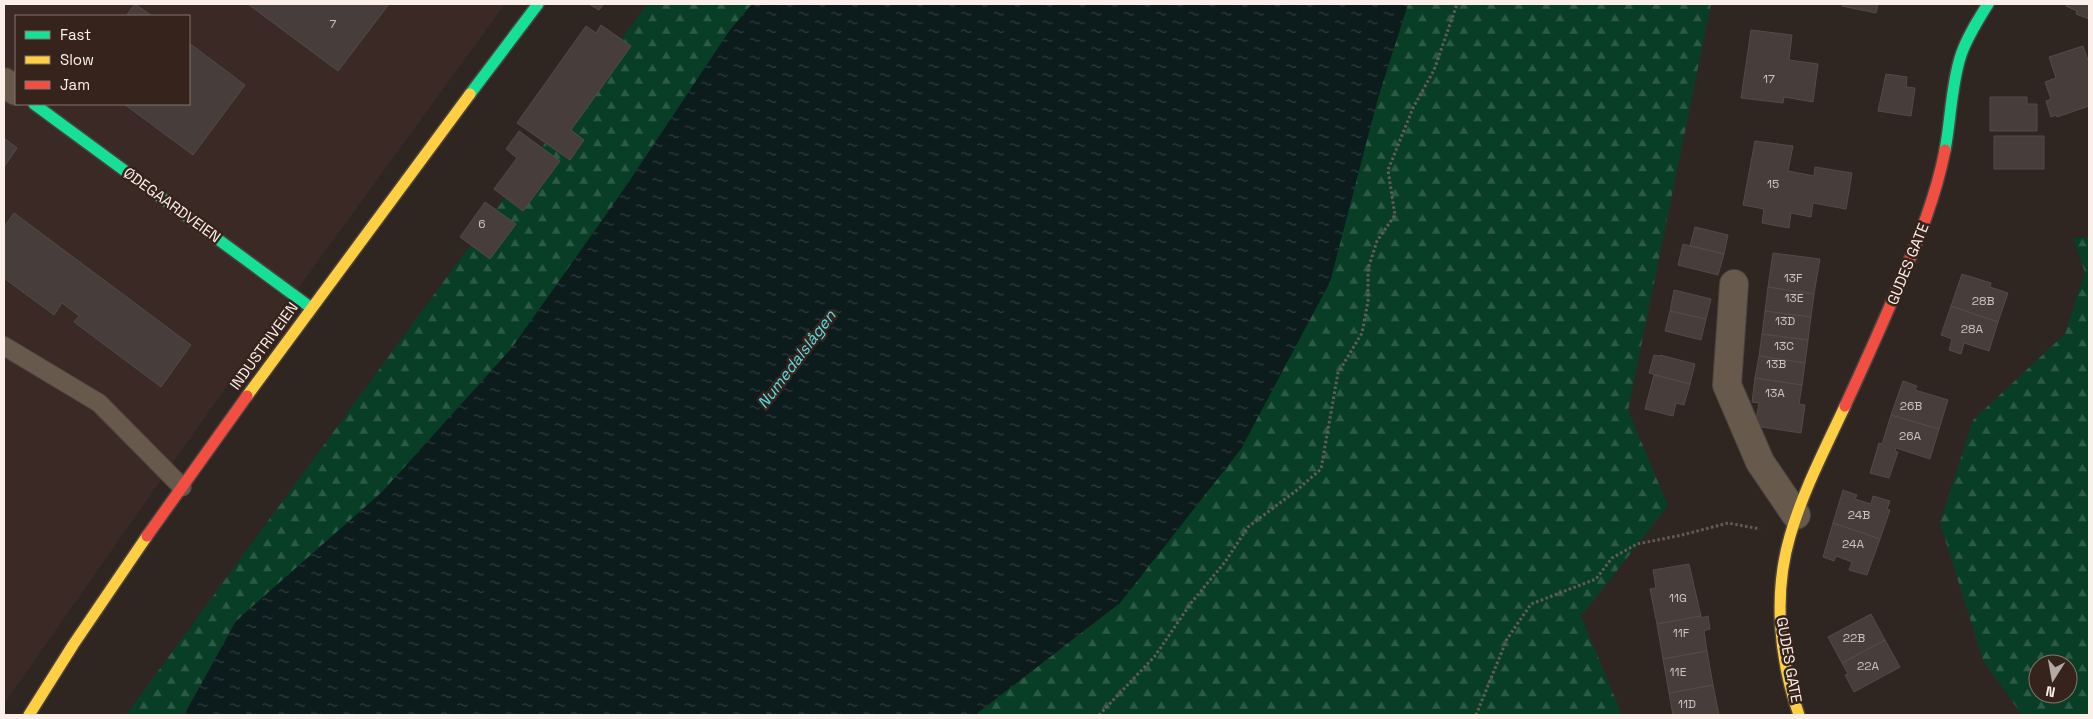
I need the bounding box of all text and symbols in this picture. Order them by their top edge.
legend [15,15,190,105]
house number: 7 [330,16,337,32]
text: Fast [60,25,91,44]
text: Slow [60,50,94,69]
house number: 17 [1763,71,1775,87]
text: Jam [60,75,90,94]
street label: ØDEGAARDVEIEN [120,163,225,246]
house number: 15 [1767,176,1779,192]
house number: 6 [478,216,486,232]
street label: GUDES GATE [1882,220,1933,308]
house number: 13F [1784,270,1803,286]
house number: 13E [1784,290,1804,306]
house number: 28B [1972,293,1994,309]
street label: INDUSTRIVEIEN [225,298,302,393]
water label: Numedalslågen [753,305,841,413]
house number: 13D [1775,313,1795,329]
house number: 28A [1961,321,1984,337]
house number: 13C [1774,338,1794,354]
house number: 13B [1766,356,1786,372]
house number: 13A [1765,385,1785,401]
house number: 26B [1900,398,1922,414]
house number: 26A [1899,428,1922,444]
house number: 24B [1848,507,1870,523]
house number: 24A [1842,536,1864,552]
house number: 11G [1669,590,1687,606]
street label: GUDES GATE [1773,616,1806,704]
house number: 11F [1673,625,1690,641]
house number: 22B [1843,630,1865,646]
north arrow [2028,654,2078,704]
house number: 22A [1857,658,1879,674]
house number: 11E [1670,664,1687,680]
text: N [2044,682,2057,701]
house number: 11D [1678,696,1696,712]

